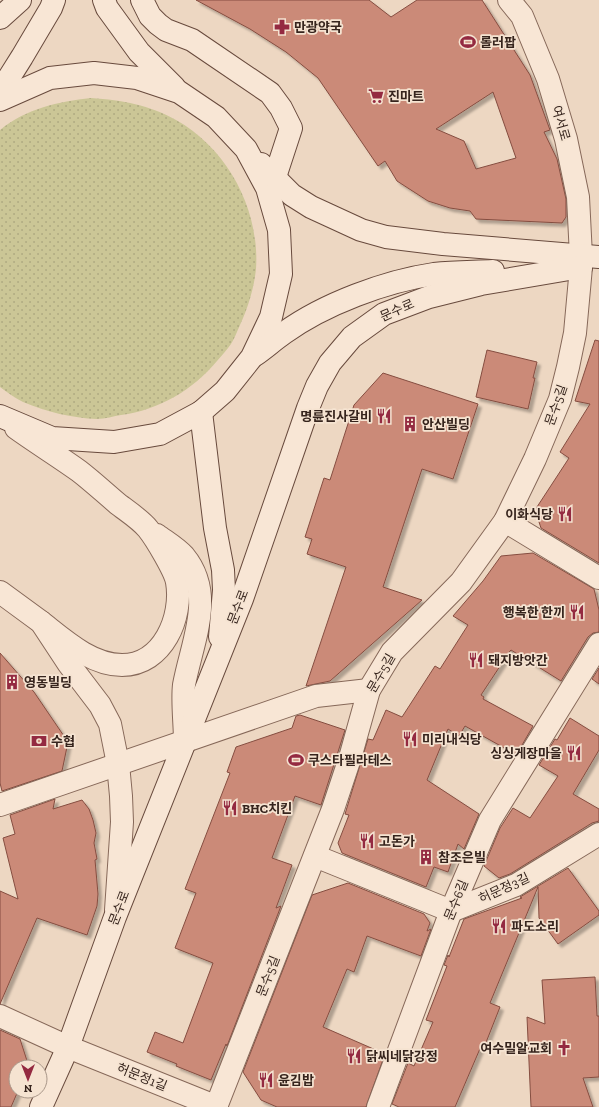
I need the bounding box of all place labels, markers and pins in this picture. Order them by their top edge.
pharmacy icon: 만광약국 [273,18,291,36]
place label: 만광약국 [294,20,342,35]
sports icon: 롤러팝 [459,33,477,51]
place label: 롤러팝 [480,35,516,50]
supermarket icon: 진마트 [367,87,385,105]
place label: 진마트 [388,89,424,104]
restaurant icon: 명륜진사갈비 [375,407,393,425]
place label: 명륜진사갈비 [300,409,372,424]
building icon: 안산빌딩 [401,415,419,433]
place label: 안산빌딩 [422,417,470,432]
restaurant icon: 이화식당 [556,505,574,523]
place label: 이화식당 [505,507,553,522]
restaurant icon: 행복한 한끼 [568,603,586,621]
place label: 행복한 한끼 [503,605,565,620]
restaurant icon: 돼지방앗간 [467,651,485,669]
place label: 돼지방앗간 [488,653,548,668]
building icon: 영동빌딩 [3,673,21,691]
place label: 영동빌딩 [24,675,72,690]
restaurant icon: 미리내식당 [401,730,419,748]
bank icon: 수협 [30,732,48,750]
place label: 미리내식당 [422,732,482,747]
place label: 수협 [51,734,75,749]
restaurant icon: 싱싱게장마을 [565,744,583,762]
place label: 싱싱게장마을 [490,746,562,761]
sports icon: 쿠스타필라테스 [287,751,305,769]
place label: 쿠스타필라테스 [308,753,392,768]
restaurant icon: BHC치킨 [221,799,239,817]
place label: BHC치킨 [242,801,292,816]
restaurant icon: 고돈가 [358,832,376,850]
place label: 고돈가 [379,834,415,849]
building icon: 참조은빌 [417,848,435,866]
place label: 참조은빌 [438,850,486,865]
restaurant icon: 파도소리 [490,917,508,935]
place label: 파도소리 [511,919,559,934]
church icon: 여수밀알교회 [555,1039,573,1057]
place label: 여수밀알교회 [480,1041,552,1056]
restaurant icon: 닭씨네닭강정 [345,1047,363,1065]
place label: 닭씨네닭강정 [366,1049,438,1064]
restaurant icon: 윤김밥 [257,1071,275,1089]
place label: 윤김밥 [278,1073,314,1088]

